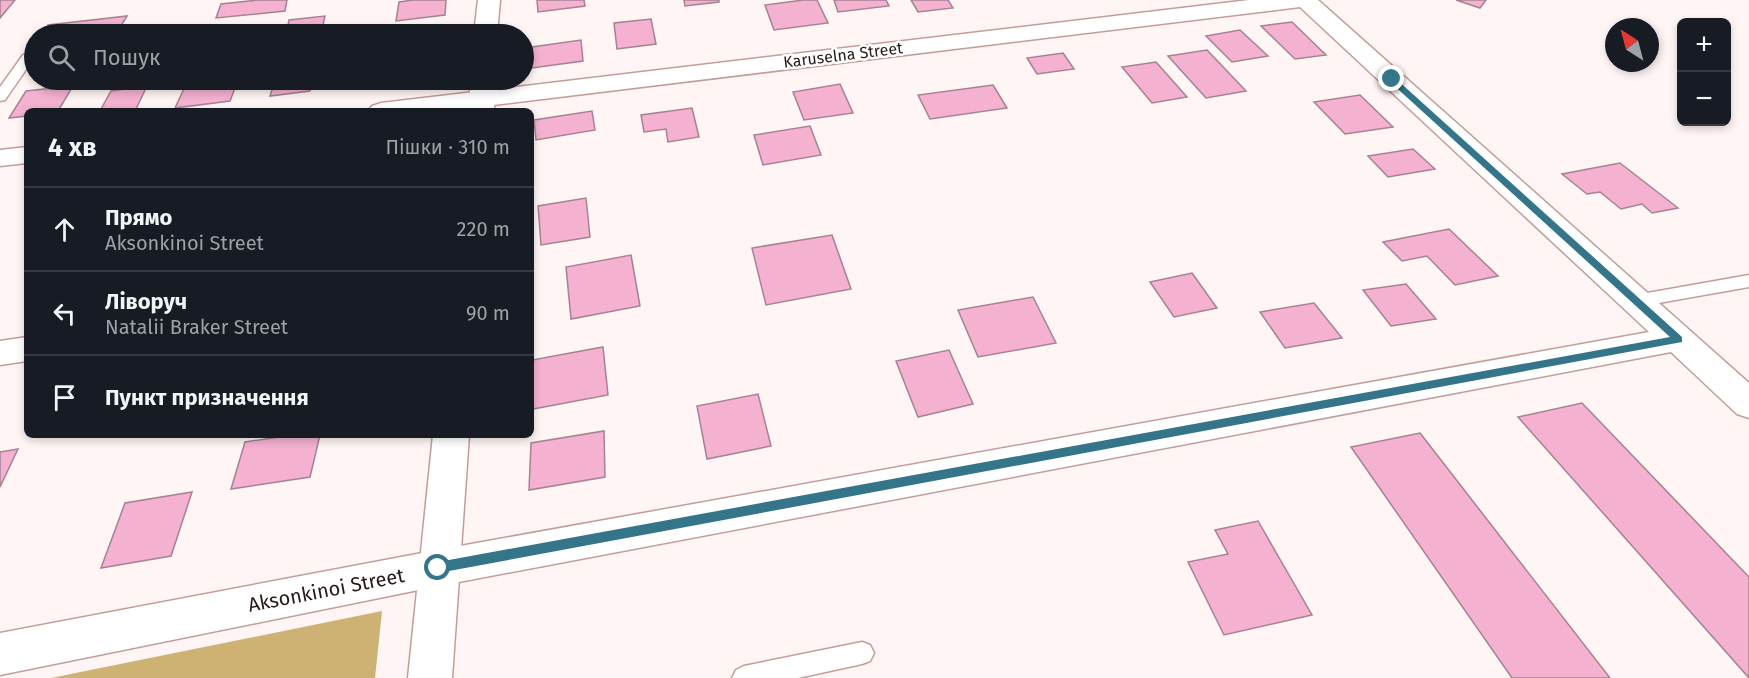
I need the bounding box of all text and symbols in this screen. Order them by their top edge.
north arrow [1605,18,1659,72]
map controls [1677,18,1731,126]
button: + [1677,18,1731,72]
search box [24,24,534,90]
street label: Karuselna Street [782,38,904,72]
icon: search [45,41,78,74]
text: Пошук [93,44,160,71]
route end [1378,65,1404,91]
button: − [1677,72,1731,126]
text: 4 хв [48,132,97,163]
text: Пішки · 310 m [385,135,510,159]
text: Прямо [105,204,172,231]
icon: ahead [48,213,81,246]
text: 220 m [457,217,510,241]
text: Aksonkinoi Street [105,231,264,255]
text: Ліворуч [105,288,187,315]
icon: left [48,297,81,330]
text: 90 m [466,301,510,325]
text: Natalii Braker Street [105,315,288,339]
icon: arrive [48,381,81,414]
text: Пункт призначення [105,384,309,411]
route start [424,554,450,580]
street label: Aksonkinoi Street [246,563,407,617]

